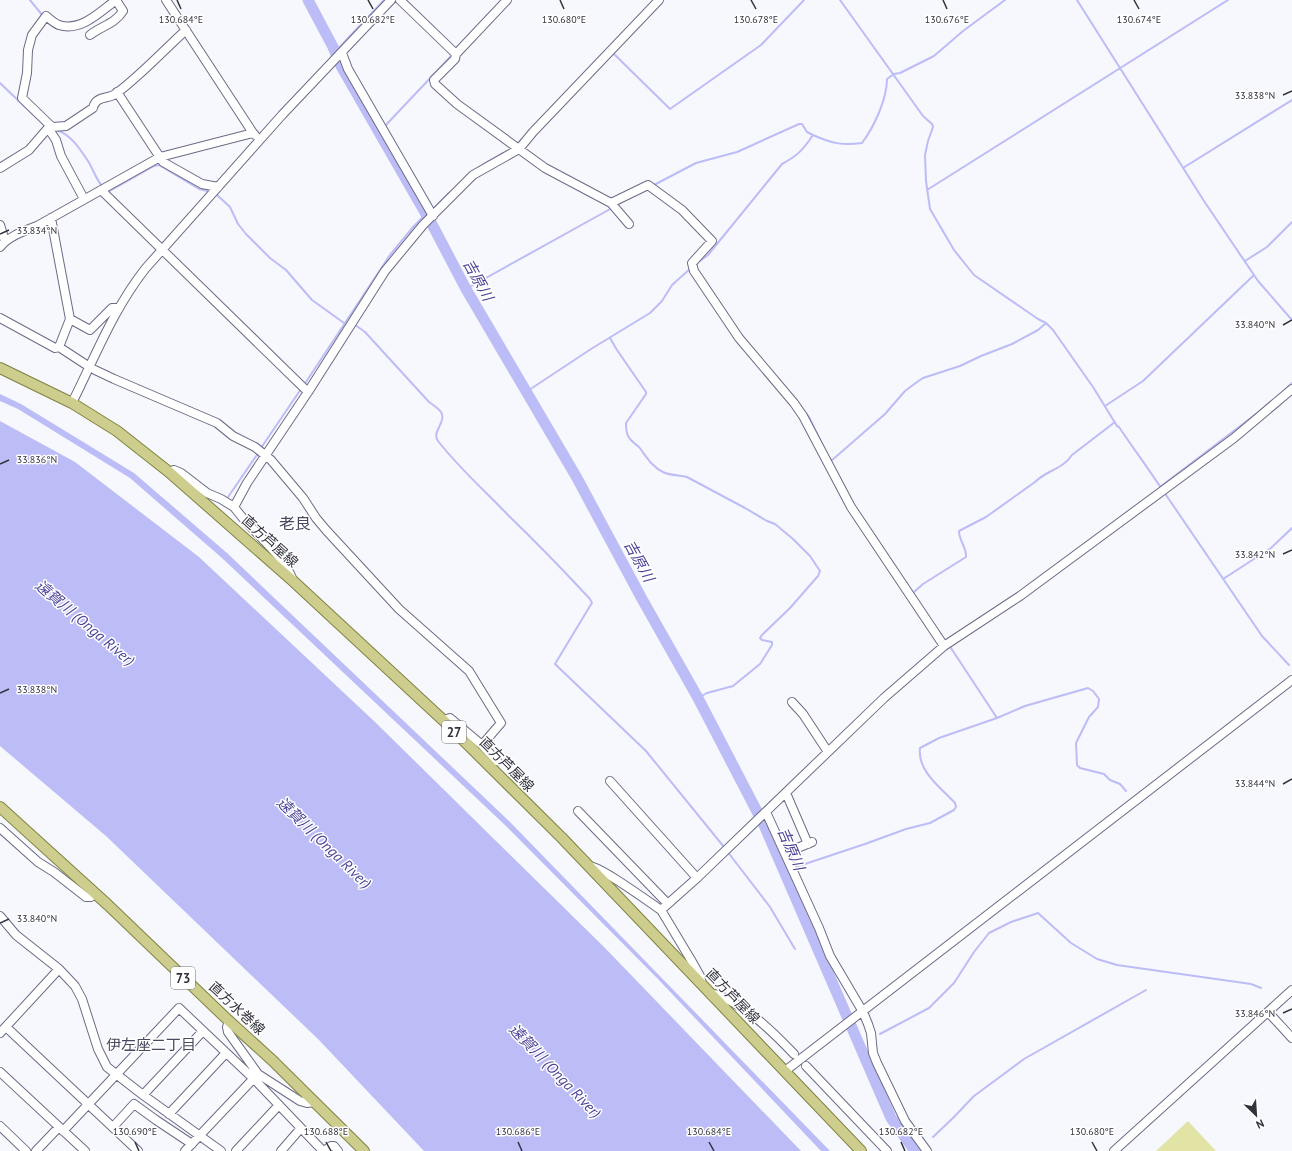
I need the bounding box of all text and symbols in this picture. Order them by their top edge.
text: 130.684°E [159,13,203,26]
text: 130.682°E [351,13,395,26]
text: 130.680°E [542,13,586,26]
text: 130.678°E [734,13,778,26]
text: 130.676°E [925,13,969,26]
text: 130.674°E [1117,13,1161,26]
text: 33.838°N [1235,89,1275,102]
text: 33.834°N [17,224,57,237]
water label: 吉原川 [459,255,499,306]
text: 33.840°N [1235,318,1275,331]
text: 33.836°N [17,453,57,466]
street label: 直方芦屋線 [238,511,302,571]
district label: 老良 [279,513,311,533]
water label: 吉原川 [620,536,660,587]
text: 33.842°N [1235,548,1275,561]
water label: 遠賀川 (Onga River) [32,576,139,670]
text: 33.838°N [17,683,57,696]
road number: 27 [442,721,466,743]
street label: 直方芦屋線 [476,733,538,795]
text: 33.844°N [1235,777,1275,790]
water label: 遠賀川 (Onga River) [273,793,376,893]
water label: 吉原川 [774,824,810,875]
text: 33.840°N [17,912,57,925]
street label: 直方芦屋線 [702,965,764,1027]
road number: 73 [171,967,195,989]
street label: 直方水巻線 [205,978,269,1038]
text: 33.846°N [1235,1007,1275,1020]
water label: 遠賀川 (Onga River) [505,1019,605,1122]
district label: 伊左座二丁目 [106,1035,196,1054]
north arrow [1236,1095,1276,1135]
text: N [1254,1116,1266,1132]
text: 130.690°E [113,1125,157,1138]
text: 130.688°E [304,1125,348,1138]
text: 130.686°E [496,1125,540,1138]
text: 130.684°E [687,1125,731,1138]
text: 130.682°E [879,1125,923,1138]
text: 130.680°E [1070,1125,1114,1138]

